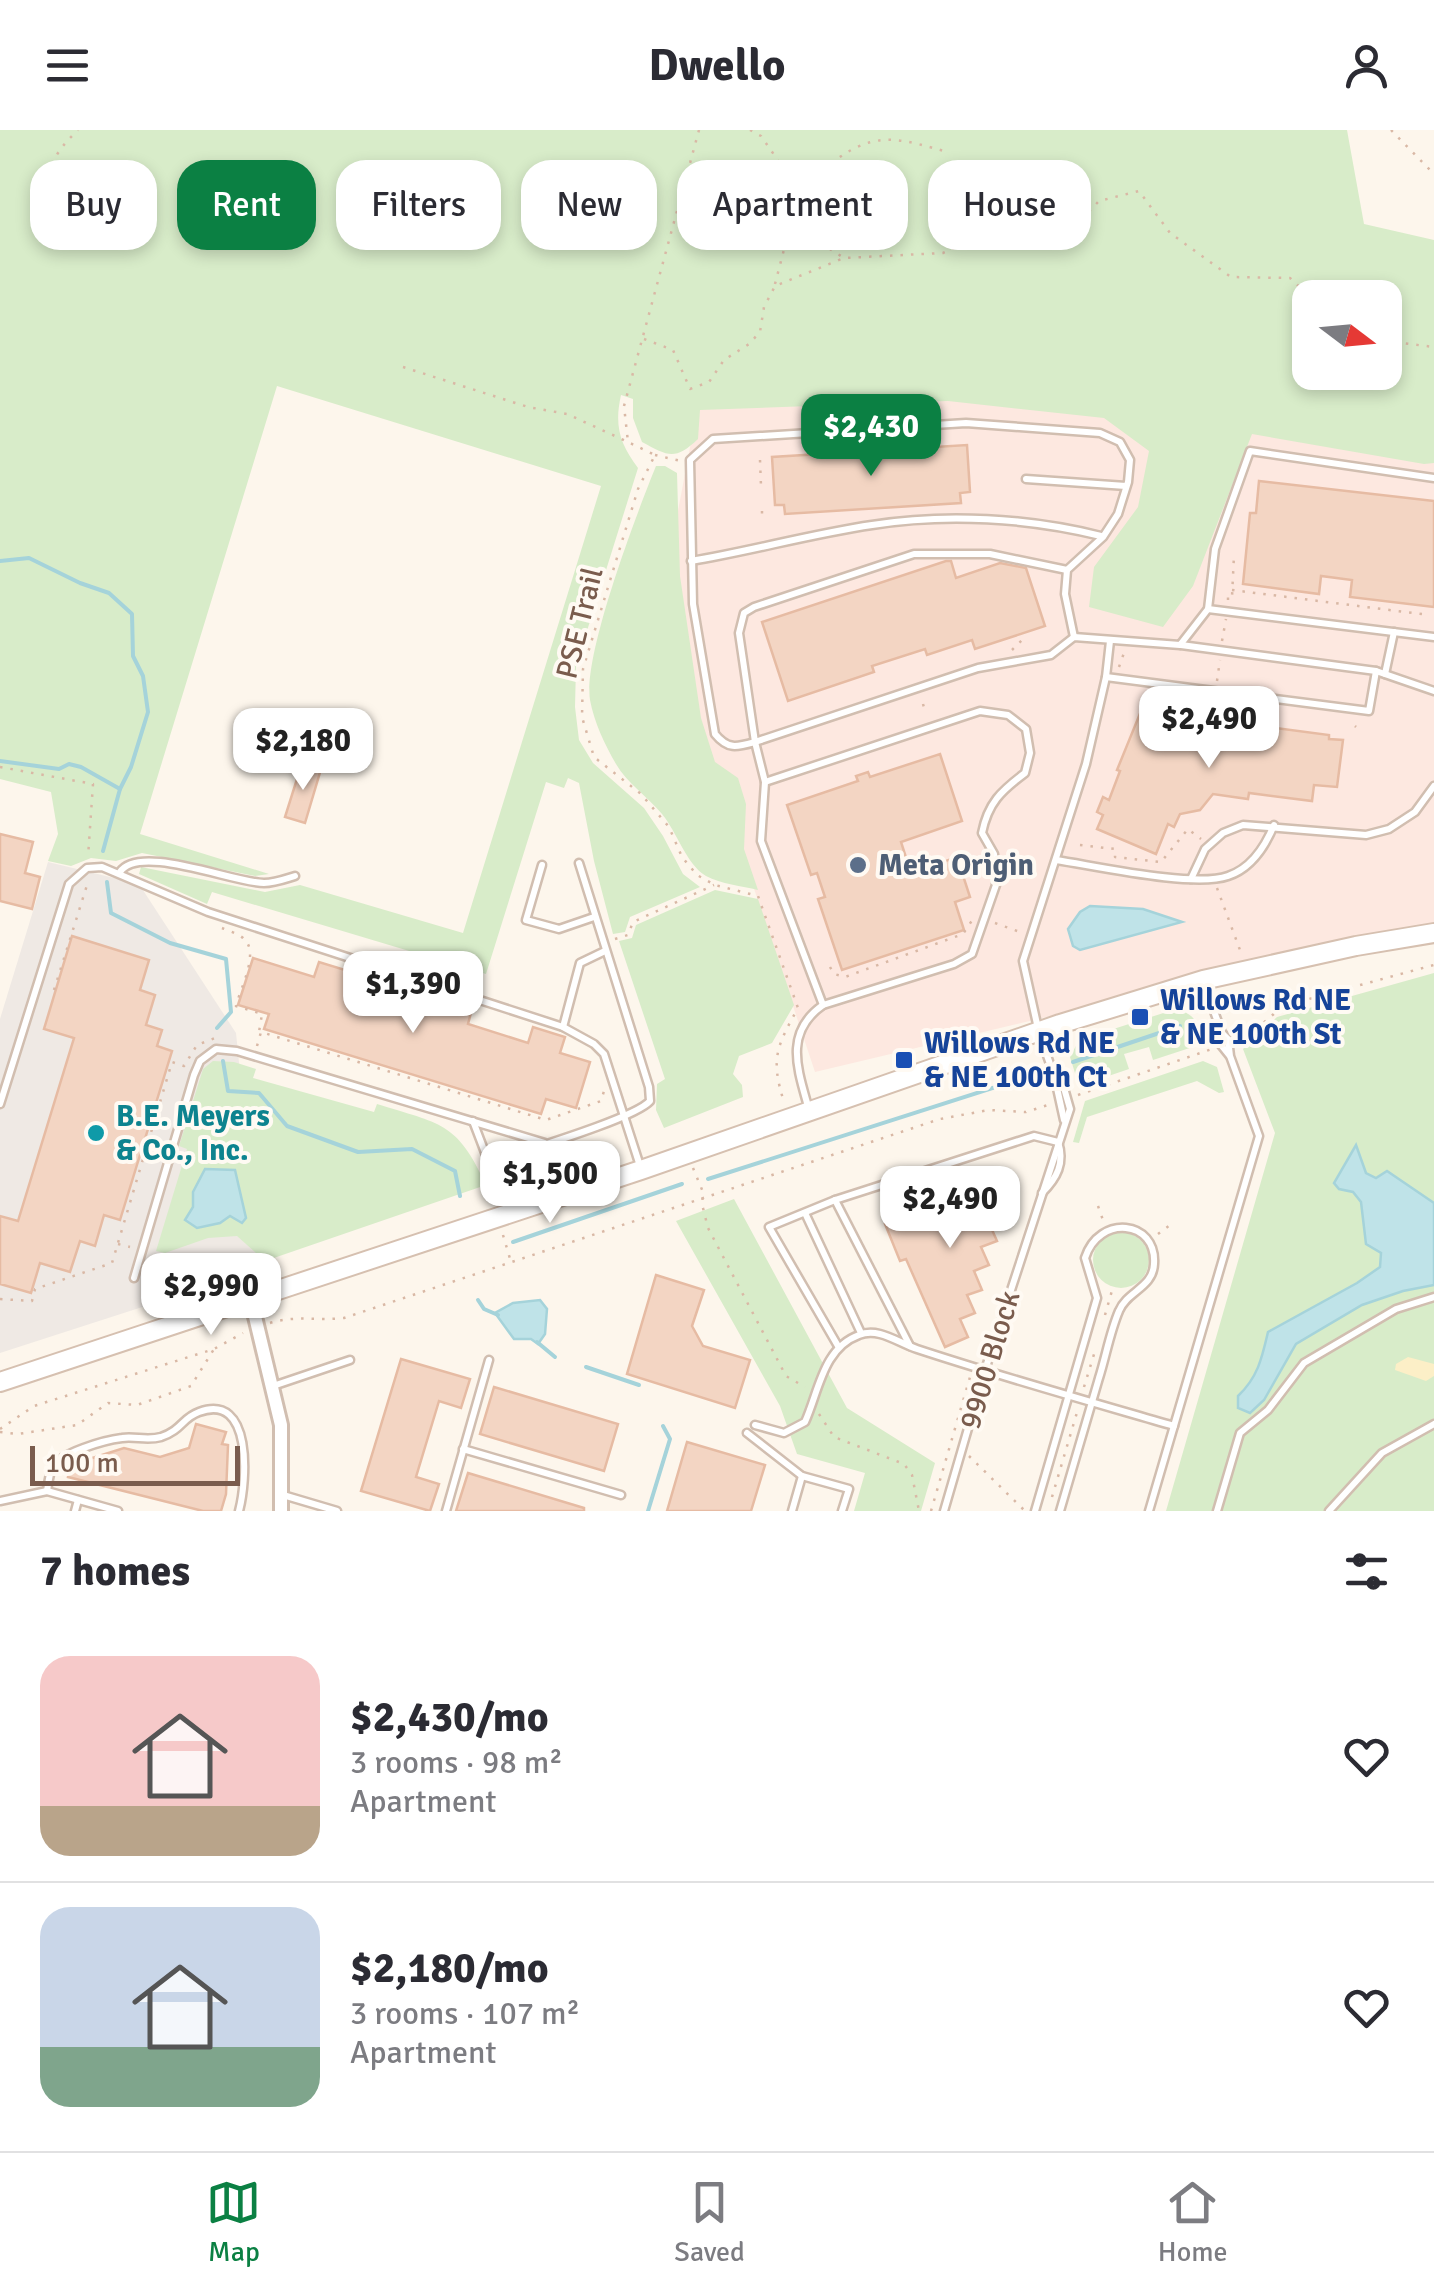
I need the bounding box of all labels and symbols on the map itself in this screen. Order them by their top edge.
north arrow [1292,280,1402,390]
pin: $2,430 [790,394,952,479]
street label: PSE Trail [548,563,612,683]
pin: $2,490 [1128,686,1290,771]
pin: $2,180 [222,708,384,793]
place label: Meta Origin [878,847,1034,884]
marker: Meta Origin [847,854,869,876]
pin: $1,390 [332,951,494,1036]
place label: Willows Rd NE & NE 100th St [1160,982,1351,1053]
marker: Willows Rd NE & NE 100th St [1129,1006,1151,1028]
place label: Willows Rd NE & NE 100th Ct [924,1025,1115,1096]
marker: Willows Rd NE & NE 100th Ct [893,1049,915,1071]
place label: B.E. Meyers & Co., Inc. [116,1098,270,1169]
marker: B.E. Meyers & Co., Inc. [85,1122,107,1144]
pin: $1,500 [469,1141,631,1226]
pin: $2,490 [869,1166,1031,1251]
pin: $2,990 [130,1253,292,1338]
street label: 9900 Block [951,1286,1029,1434]
scale bar [30,1441,240,1486]

